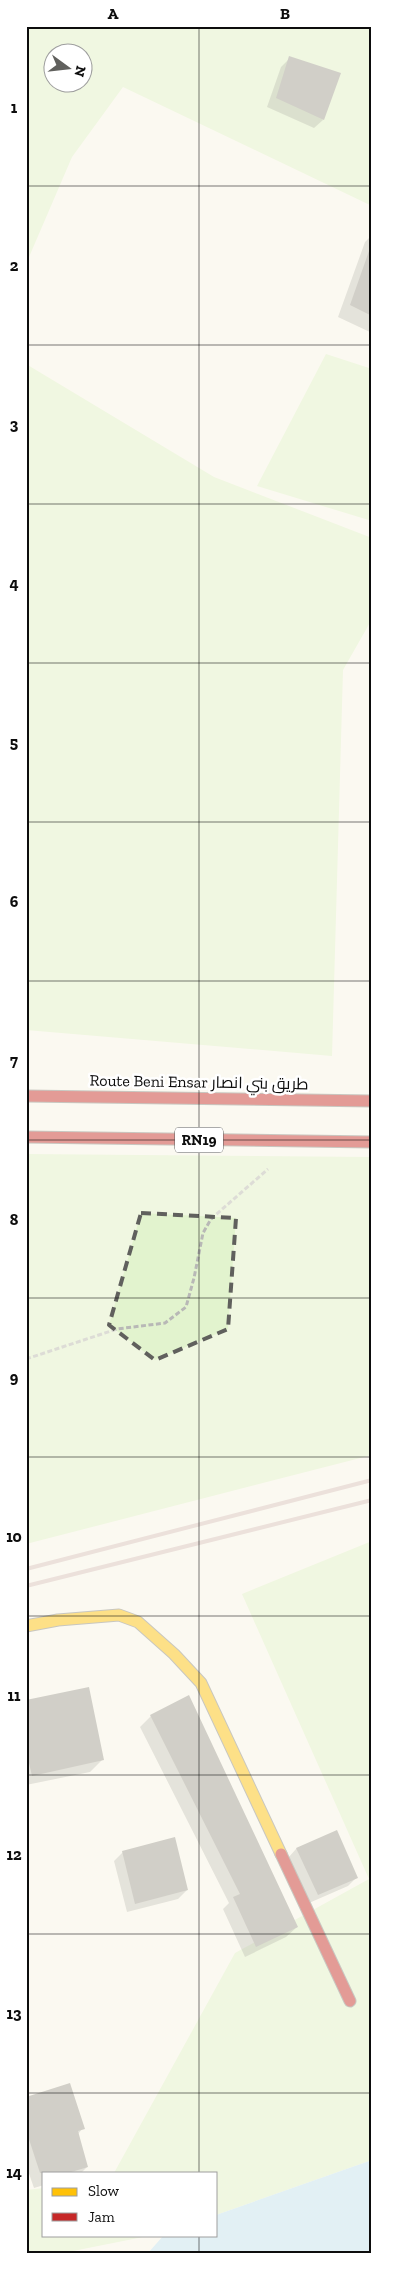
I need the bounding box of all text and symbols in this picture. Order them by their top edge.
text: A [108,4,119,23]
text: B [280,4,290,23]
north arrow [42,42,92,92]
text: N [70,64,90,79]
text: 1 [11,98,18,117]
text: 2 [10,256,19,275]
text: 3 [10,415,19,434]
text: 4 [9,574,19,593]
text: 5 [10,733,18,752]
text: 6 [10,892,19,911]
text: 7 [10,1051,18,1070]
street label: Route Beni Ensar طريق بني انصار [89,1071,309,1097]
road number: RN19 [175,1128,223,1152]
text: 8 [10,1210,19,1229]
text: 9 [10,1368,19,1387]
text: 10 [6,1527,22,1546]
text: 11 [8,1686,21,1705]
text: 12 [6,1845,22,1864]
text: 13 [7,2004,22,2023]
text: 14 [6,2163,22,2182]
legend [42,2172,218,2236]
text: Slow [88,2182,120,2200]
text: Jam [88,2208,115,2226]

